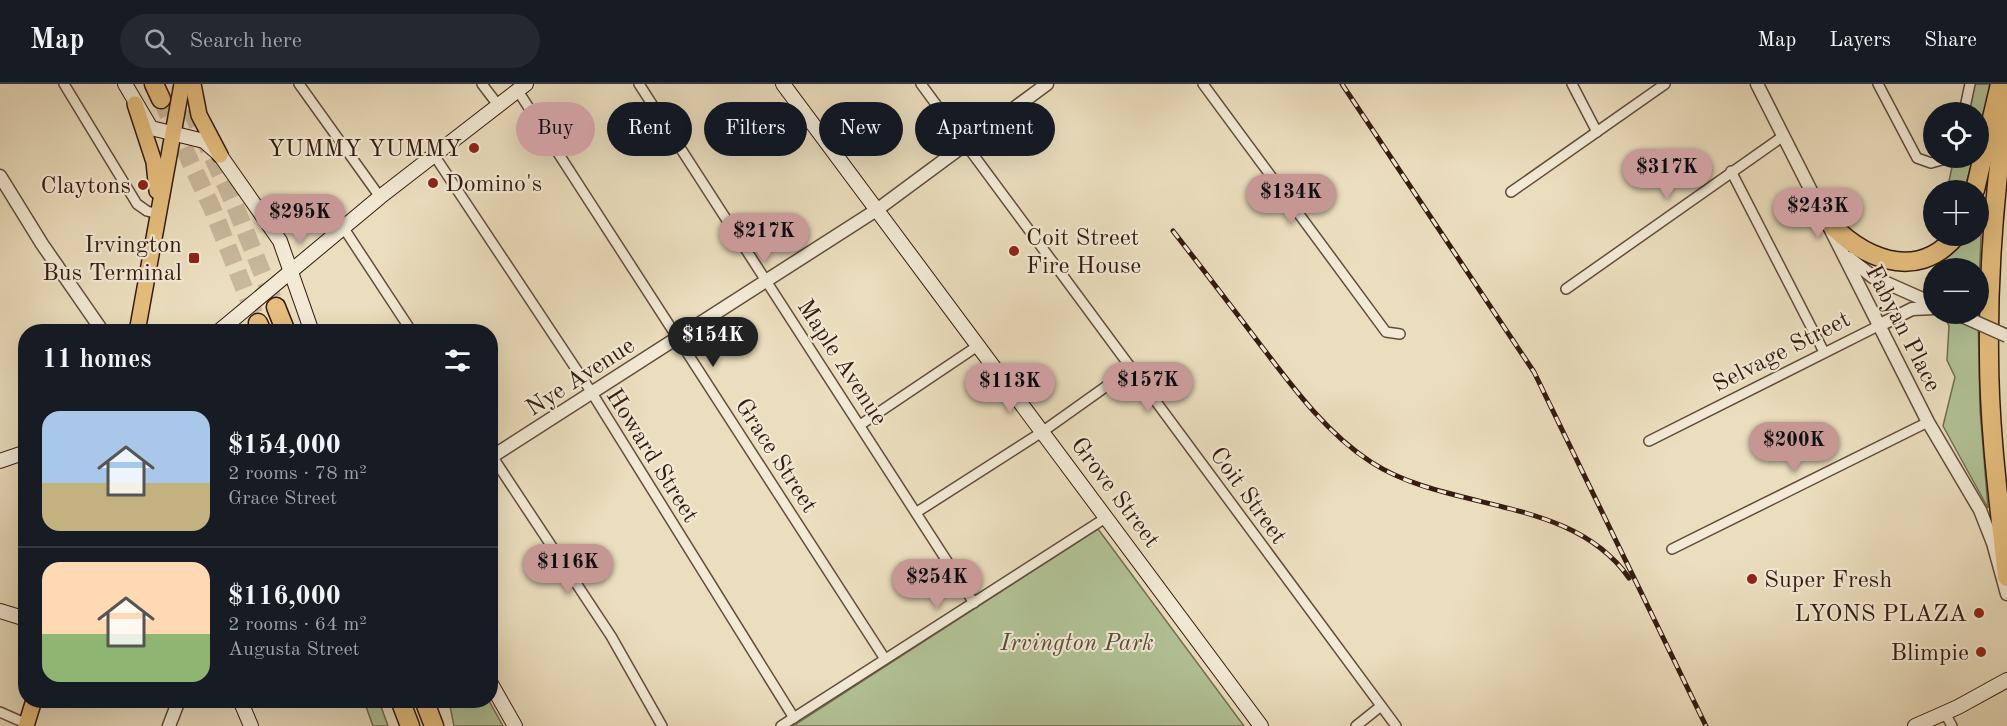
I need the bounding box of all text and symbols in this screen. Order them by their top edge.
search box [120,14,540,68]
icon: search [141,25,174,58]
text: Map [30,27,84,55]
text: Search here [189,30,302,52]
text: Map [1757,30,1796,51]
text: Layers [1829,30,1891,51]
text: Share [1924,30,1977,51]
chip: Buy [516,102,595,156]
chip: Rent [607,102,692,156]
chip: Filters [704,102,807,156]
chip: New [819,102,903,156]
chip: Apartment [915,102,1055,156]
map controls [1923,102,1989,324]
button: locate [1923,102,1989,168]
place label: YUMMY YUMMY [268,138,462,162]
marker: YUMMY YUMMY [467,141,481,155]
pin: $317K [1625,149,1709,200]
text: $317K [1636,158,1698,178]
place label: Domino's [445,173,542,197]
pin: $134K [1249,174,1333,225]
place label: Claytons [41,175,131,199]
marker: Domino's [426,176,440,190]
marker: Claytons [136,178,150,192]
button: + [1923,180,1989,246]
text: $134K [1260,183,1322,203]
pin: $243K [1776,188,1860,239]
pin: $295K [258,194,342,245]
text: $243K [1787,197,1849,217]
text: $295K [269,203,331,223]
pin: $217K [722,213,806,264]
text: $217K [733,222,795,242]
place label: Coit Street Fire House [1026,227,1141,279]
place label: Irvington Bus Terminal [42,234,182,286]
marker: Coit Street Fire House [1007,244,1021,258]
marker: Irvington Bus Terminal [187,251,201,265]
button: − [1923,258,1989,324]
street label: Fabyan Place [1860,262,1944,396]
street label: Maple Avenue [792,296,891,430]
street label: Selvage Street [1709,308,1854,398]
pin: $154K [671,317,755,368]
text: $154K [682,326,744,346]
street label: Nye Avenue [523,334,640,422]
icon: filters [441,344,474,377]
text: 11 homes [42,347,151,373]
pin: $157K [1106,362,1190,413]
pin: $113K [968,363,1052,414]
text: $157K [1117,371,1179,391]
text: $113K [979,372,1041,392]
street label: Howard Street [601,385,702,527]
street label: Grace Street [730,395,821,517]
pin: $200K [1752,422,1836,473]
text: $200K [1763,431,1825,451]
text: $154,000 [228,433,341,459]
street label: Grove Street [1065,434,1163,553]
icon: home [90,435,162,507]
street label: Coit Street [1204,443,1290,549]
text: 2 rooms · 78 m² [228,464,367,484]
text: Grace Street [228,489,337,509]
pin: $116K [526,544,610,595]
text: $116K [537,553,599,573]
pin: $254K [895,559,979,610]
text: $254K [906,568,968,588]
place label: Super Fresh [1764,569,1892,593]
marker: Super Fresh [1745,572,1759,586]
text: $116,000 [228,584,341,610]
icon: home [90,586,162,658]
place label: LYONS PLAZA [1794,603,1967,627]
marker: LYONS PLAZA [1972,606,1986,620]
text: 2 rooms · 64 m² [228,615,367,635]
park label: Irvington Park [999,632,1154,656]
text: Augusta Street [228,640,360,660]
place label: Blimpie [1890,642,1969,666]
marker: Blimpie [1974,645,1988,659]

